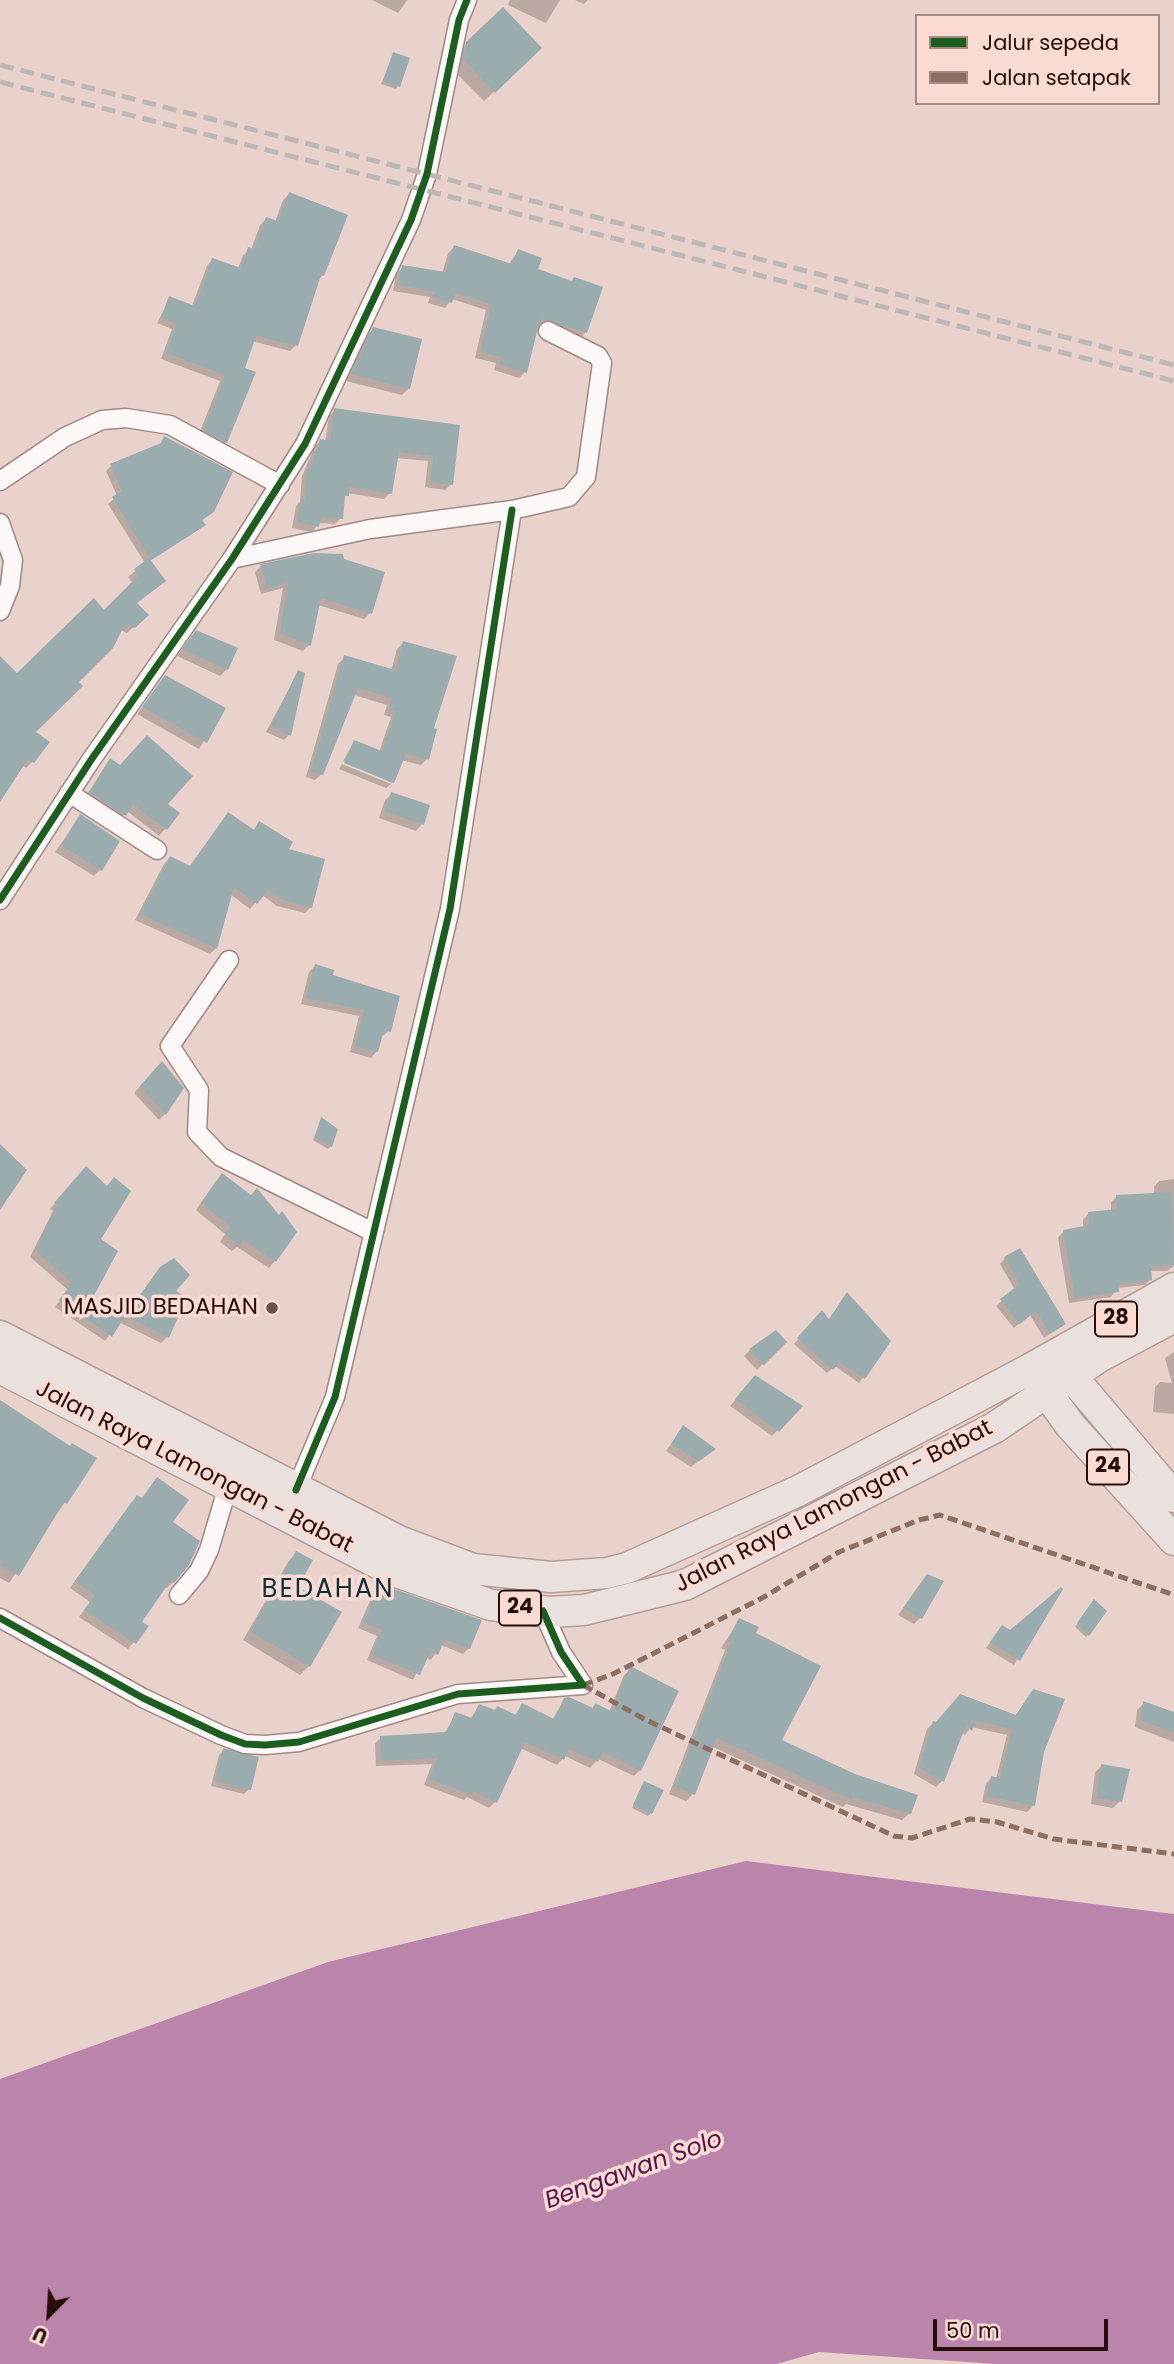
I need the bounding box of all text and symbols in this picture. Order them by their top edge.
legend [915,14,1160,105]
text: Jalur sepeda [982,28,1119,57]
text: Jalan setapak [982,63,1131,92]
place label: MASJID BEDAHAN [64,1294,258,1322]
marker: MASJID BEDAHAN [264,1300,280,1316]
road number: 28 [1095,1302,1137,1336]
street label: Jalan Raya Lamongan - Babat [31,1376,357,1560]
street label: Jalan Raya Lamongan - Babat [671,1415,997,1599]
road number: 24 [1087,1450,1129,1484]
district label: BEDAHAN [262,1574,394,1606]
road number: 24 [499,1590,541,1626]
water label: Bengawan Solo [541,2126,727,2216]
north arrow [14,2280,84,2350]
scale bar [936,2304,1111,2348]
text: 50 m [946,2316,1000,2345]
text: U [29,2320,52,2350]

